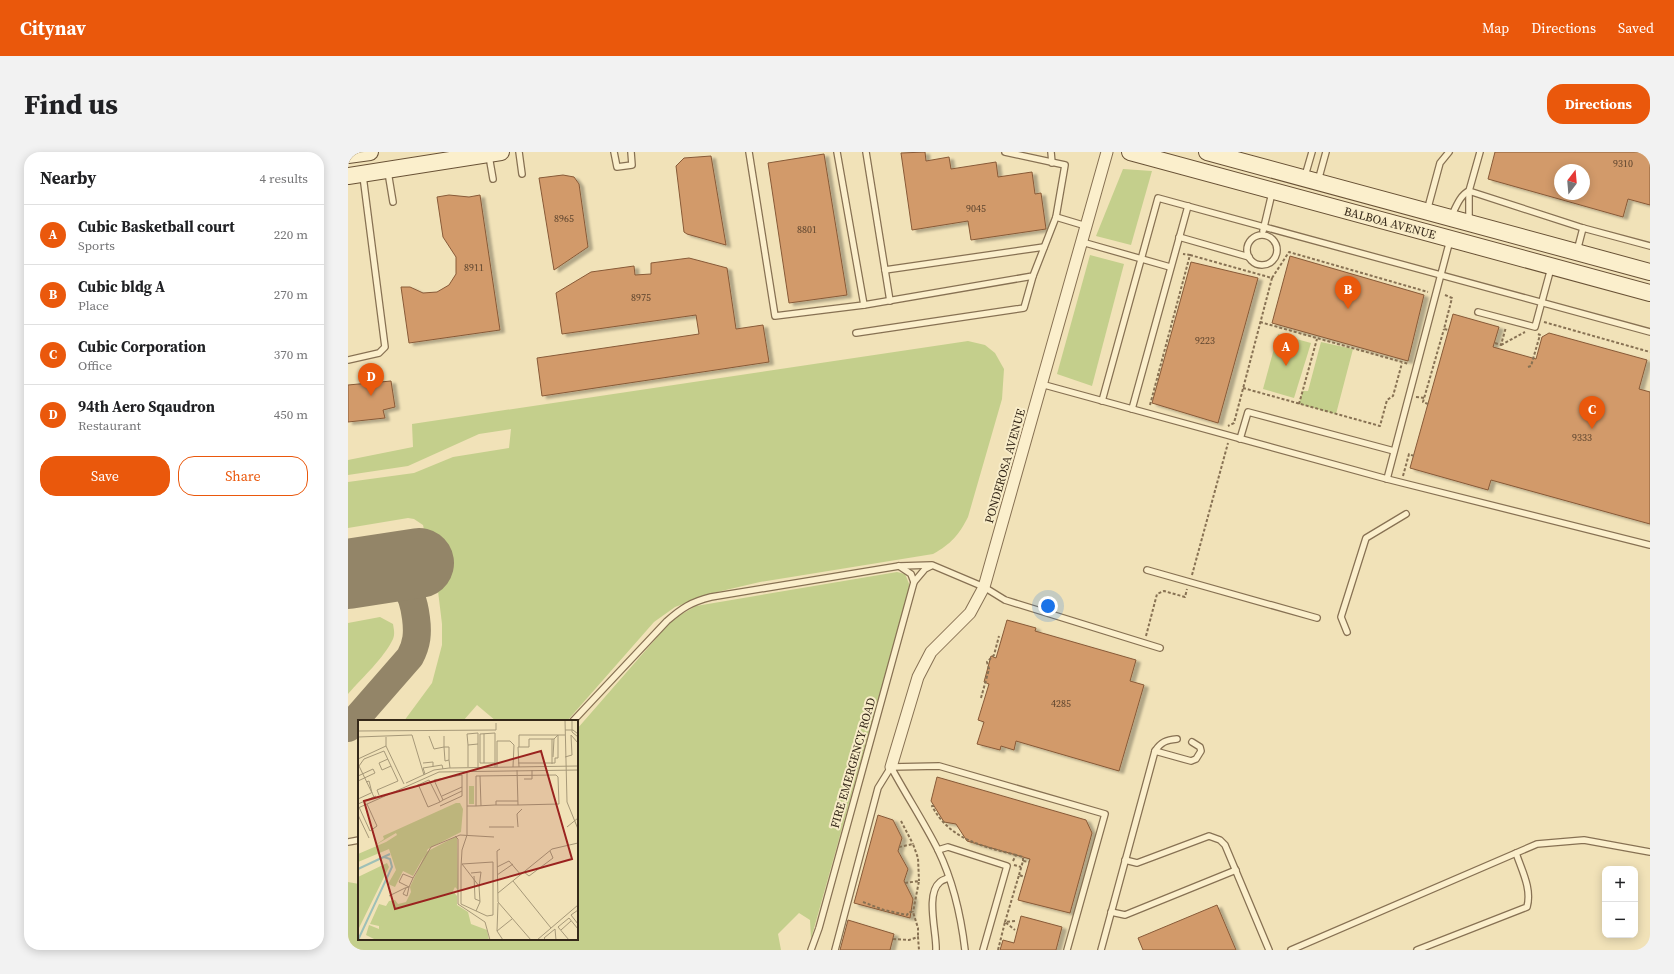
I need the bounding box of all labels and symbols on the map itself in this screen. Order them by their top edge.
house number: 9310 [1613,157,1633,170]
north arrow [1554,164,1590,200]
house number: 9045 [966,202,986,215]
street label: BALBOA AVENUE [1342,203,1438,243]
house number: 8965 [554,212,574,225]
house number: 8801 [797,223,817,236]
house number: 8911 [464,261,484,274]
pin: B [1335,276,1361,309]
house number: 8975 [631,291,651,304]
pin: A [1273,333,1299,366]
house number: 9223 [1195,334,1215,347]
pin: D [358,363,384,396]
pin: C [1579,396,1605,429]
street label: PONDEROSA AVENUE [981,407,1029,525]
house number: 9333 [1572,431,1592,444]
your location [1038,596,1058,616]
street label: FIRE EMERGENCY ROAD [827,696,879,830]
house number: 4285 [1051,697,1071,710]
inset map [358,720,578,940]

